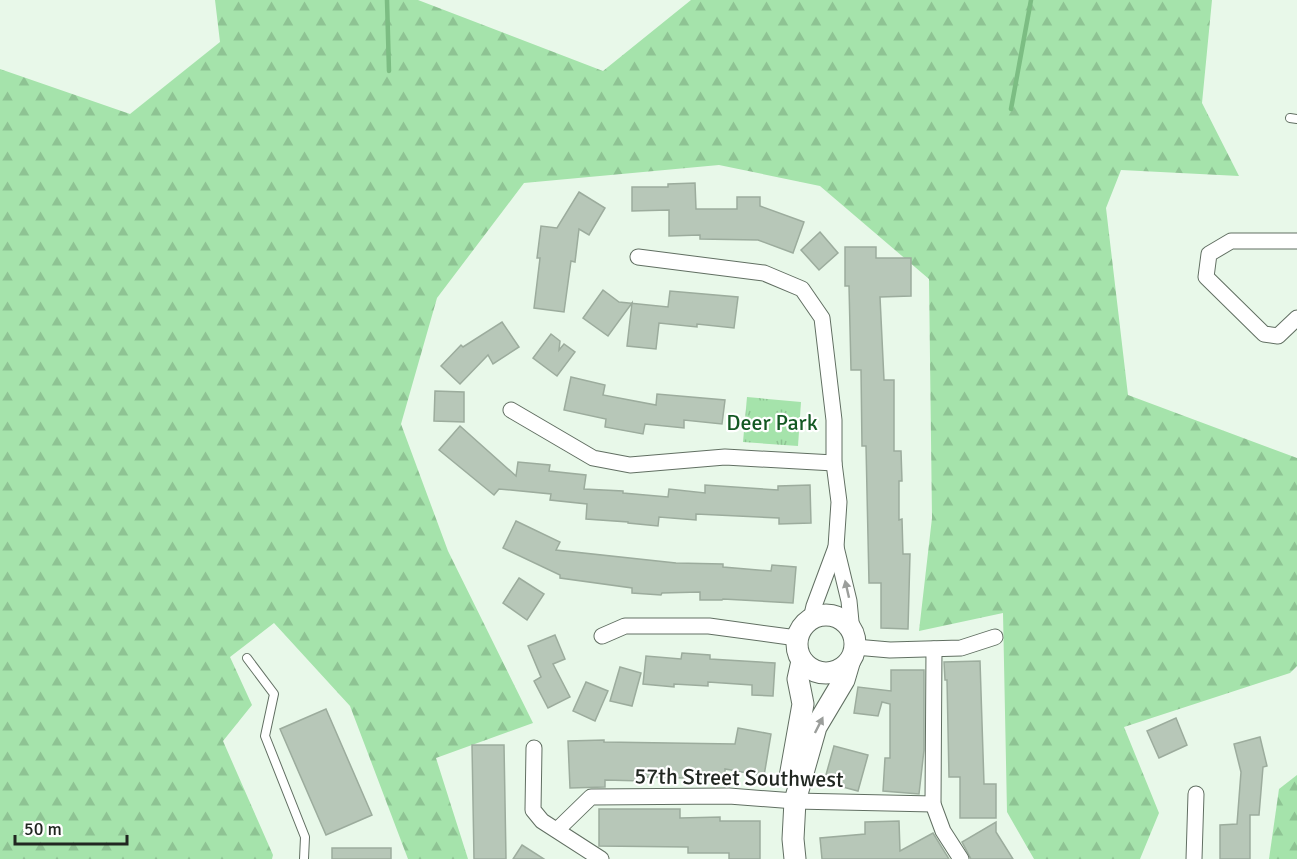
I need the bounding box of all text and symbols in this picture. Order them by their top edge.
park label: Deer Park [726,409,818,436]
one-way arrow [842,579,851,598]
one-way arrow [813,716,823,734]
street label: 57th Street Southwest [634,762,844,793]
scale bar [15,808,128,846]
text: 50 m [24,818,62,840]

